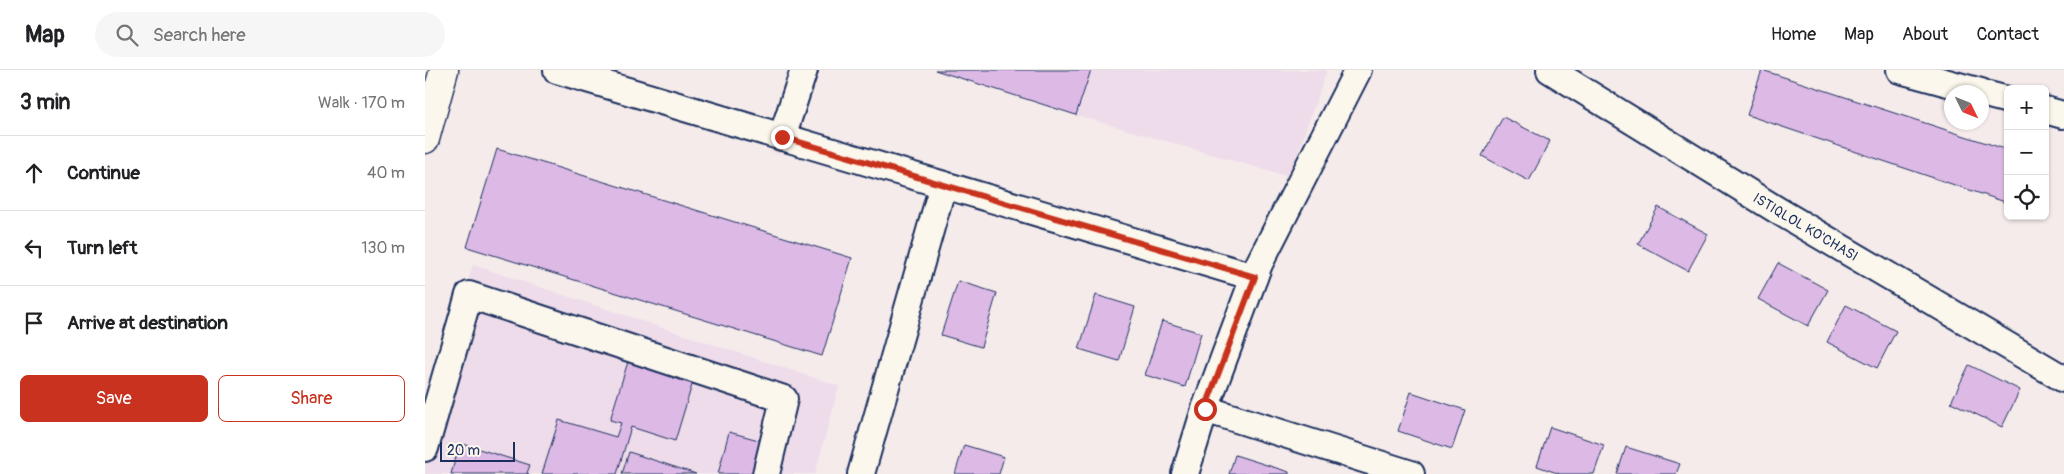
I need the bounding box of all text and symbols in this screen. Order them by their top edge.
search box [95,12,445,57]
text: Map [25,20,65,49]
icon: search [113,21,141,49]
text: Search here [153,23,246,47]
text: Home [1771,23,1816,46]
text: Map [1844,23,1874,46]
text: About [1902,23,1948,46]
text: Contact [1976,23,2039,46]
north arrow [1944,85,1989,130]
map controls [2004,85,2049,220]
button: + [2004,85,2049,130]
text: 3 min [20,89,70,116]
text: Walk · 170 m [318,93,405,113]
route end [771,126,794,149]
button: − [2004,130,2049,175]
icon: ahead [20,159,48,187]
text: Continue [67,161,140,185]
text: 40 m [367,163,405,183]
button: locate [2004,175,2049,220]
street label: ISTIQLOL KO'CHASI [1750,189,1861,265]
icon: left [20,234,48,262]
text: Turn left [67,236,137,260]
text: 130 m [361,238,405,258]
icon: arrive [20,309,48,337]
text: Arrive at destination [67,311,228,335]
button: Save [20,375,208,422]
button: Share [218,375,405,422]
route start [1194,398,1217,421]
scale bar [440,439,515,462]
text: 20 m [447,442,480,459]

